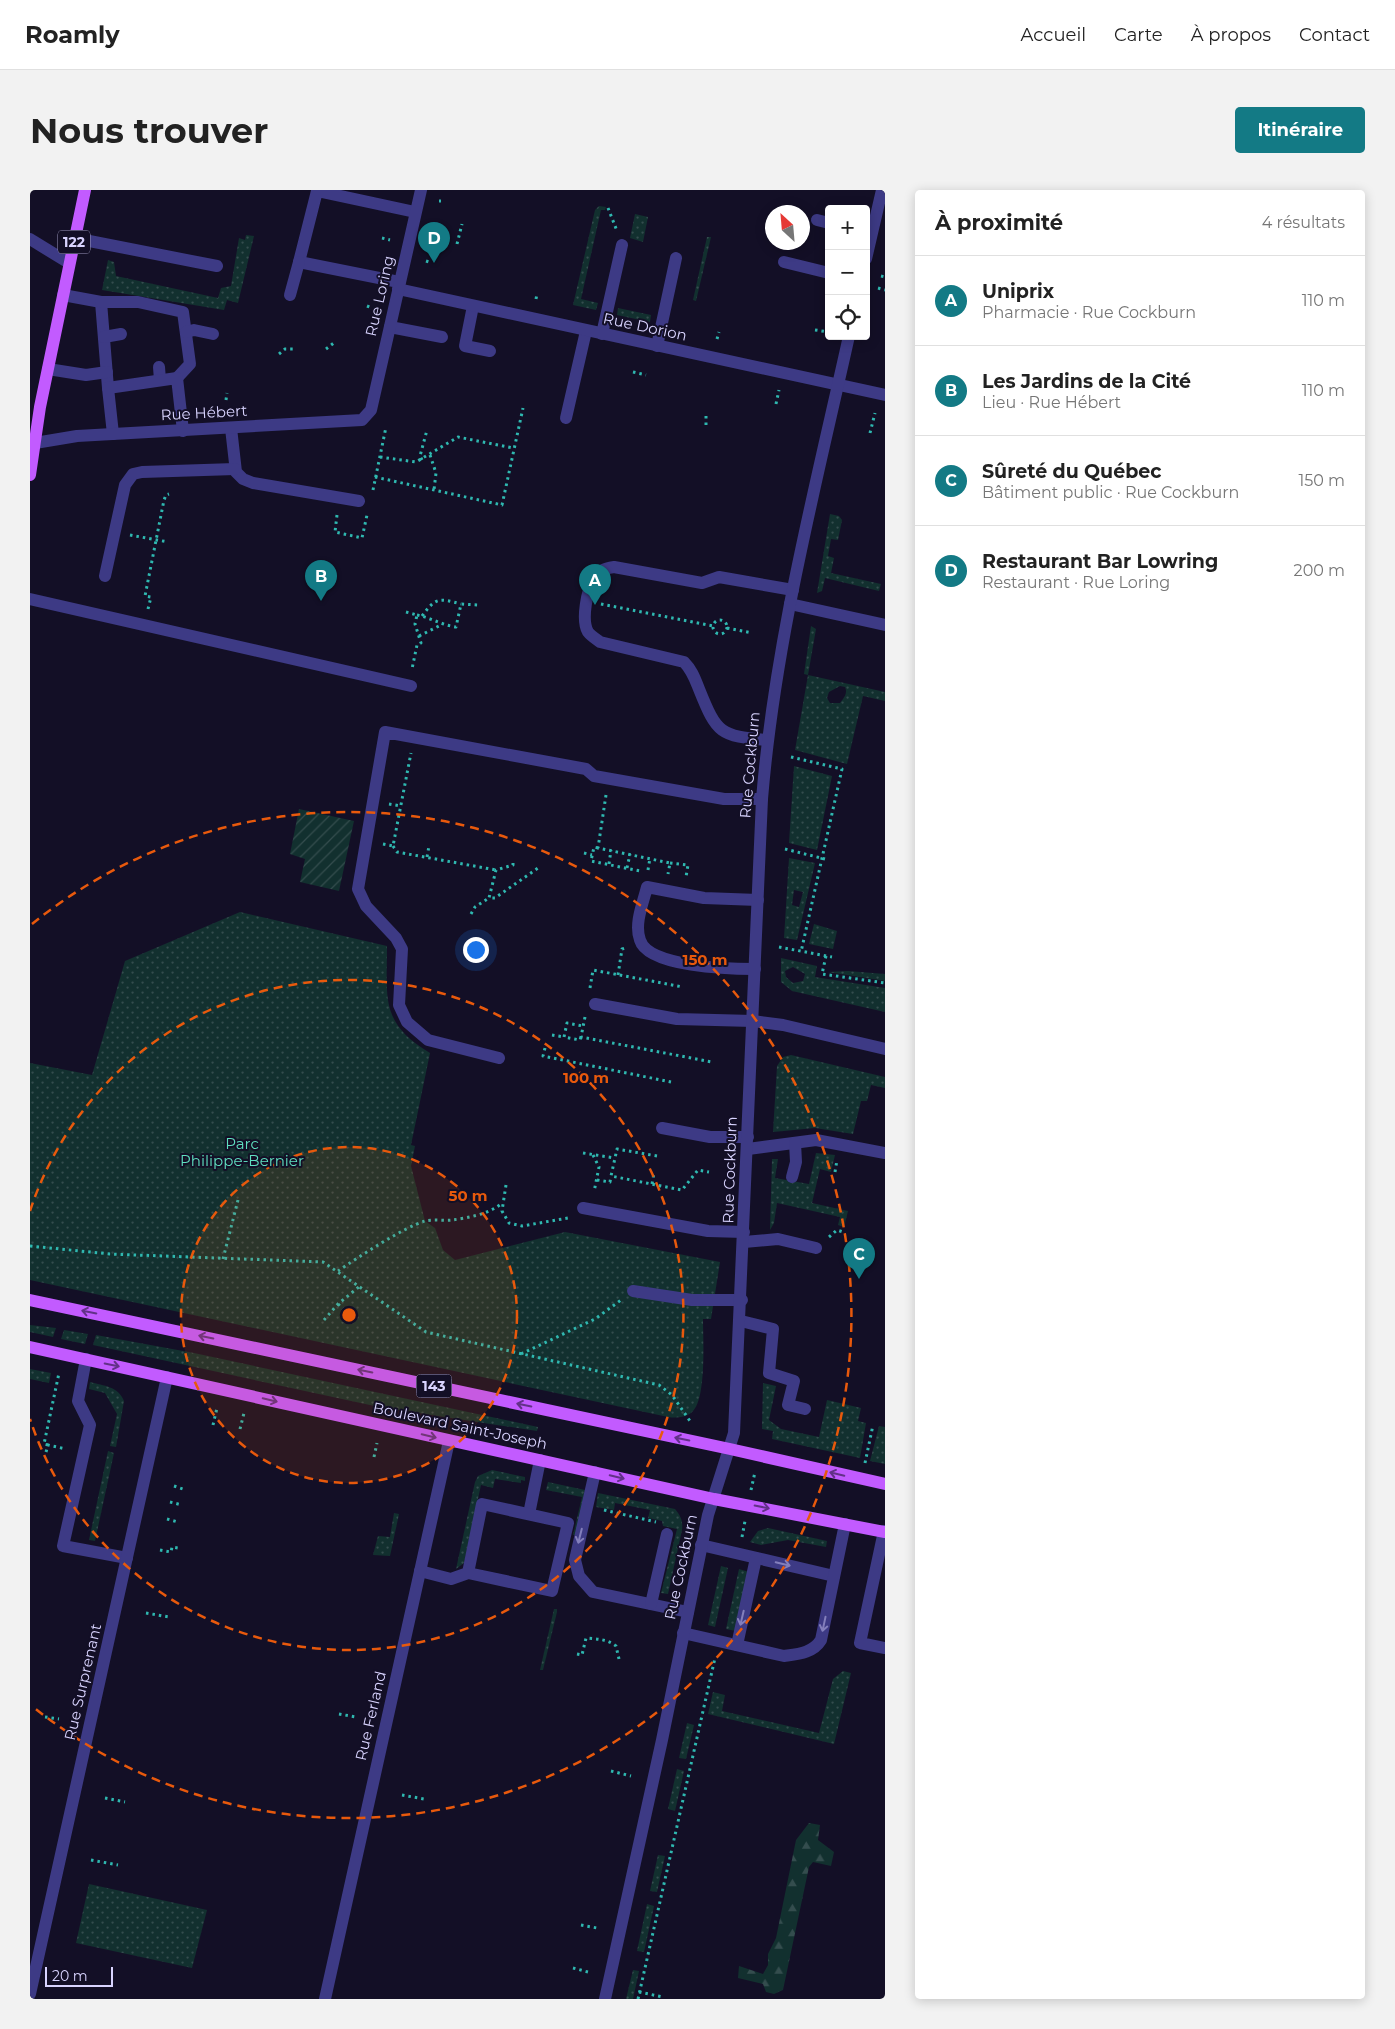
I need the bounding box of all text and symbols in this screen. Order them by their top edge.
text: Roamly [25,20,120,49]
text: Accueil [1021,24,1086,46]
text: Carte [1114,24,1163,46]
text: À propos [1191,24,1271,46]
text: Contact [1299,24,1370,46]
button: Itinéraire [1235,107,1365,153]
text: Nous trouver [30,109,268,152]
north arrow [765,205,810,250]
map controls [825,205,870,340]
button: + [825,205,870,250]
text: À proximité [935,210,1063,235]
text: 4 résultats [1262,213,1345,232]
pin: D [418,222,450,263]
road number: 122 [58,231,90,254]
button: − [825,250,870,295]
street label: Rue Loring [361,254,398,338]
text: Uniprix [982,280,1054,303]
text: A [945,291,957,310]
text: 110 m [1302,291,1345,310]
button: locate [825,295,870,340]
text: Pharmacie · Rue Cockburn [982,303,1196,322]
street label: Rue Dorion [601,308,689,345]
text: Les Jardins de la Cité [982,370,1191,393]
text: B [945,381,957,400]
text: 110 m [1302,381,1345,400]
text: Lieu · Rue Hébert [982,393,1121,412]
street label: Rue Hébert [160,401,248,424]
text: Sûreté du Québec [982,460,1162,483]
text: C [945,471,957,490]
text: 150 m [1298,471,1345,490]
text: Bâtiment public · Rue Cockburn [982,483,1239,502]
text: Restaurant Bar Lowring [982,550,1218,573]
pin: B [305,560,337,601]
text: D [944,561,958,580]
text: 200 m [1294,561,1345,580]
pin: A [579,564,611,605]
text: Restaurant · Rue Loring [982,573,1170,592]
street label: Rue Cockburn [735,711,764,819]
your location [463,937,489,963]
text: 150 m [683,950,727,969]
text: 100 m [563,1068,609,1087]
street label: Rue Cockburn [718,1116,741,1224]
park label: Parc Philippe-Bernier [180,1134,304,1170]
text: 50 m [448,1186,488,1205]
pin: C [843,1238,875,1279]
centre of rings [340,1306,358,1324]
one-way arrow [82,1307,98,1316]
one-way arrow [198,1331,214,1341]
one-way arrow [103,1361,119,1370]
one-way arrow [357,1366,373,1375]
road number: 143 [416,1374,452,1398]
one-way arrow [262,1396,278,1405]
street label: Boulevard Saint-Joseph [371,1398,549,1453]
one-way arrow [516,1400,532,1409]
one-way arrow [421,1432,437,1441]
one-way arrow [675,1434,691,1443]
one-way arrow [830,1468,846,1478]
one-way arrow [609,1473,625,1482]
one-way arrow [753,1503,769,1513]
street label: Rue Cockburn [660,1512,701,1621]
one-way arrow [575,1528,584,1544]
one-way arrow [775,1560,791,1569]
one-way arrow [737,1610,747,1626]
one-way arrow [819,1615,828,1631]
street label: Rue Surprenant [60,1622,105,1742]
street label: Rue Ferland [351,1669,390,1763]
scale bar [45,1964,112,1987]
text: 20 m [52,1967,88,1985]

